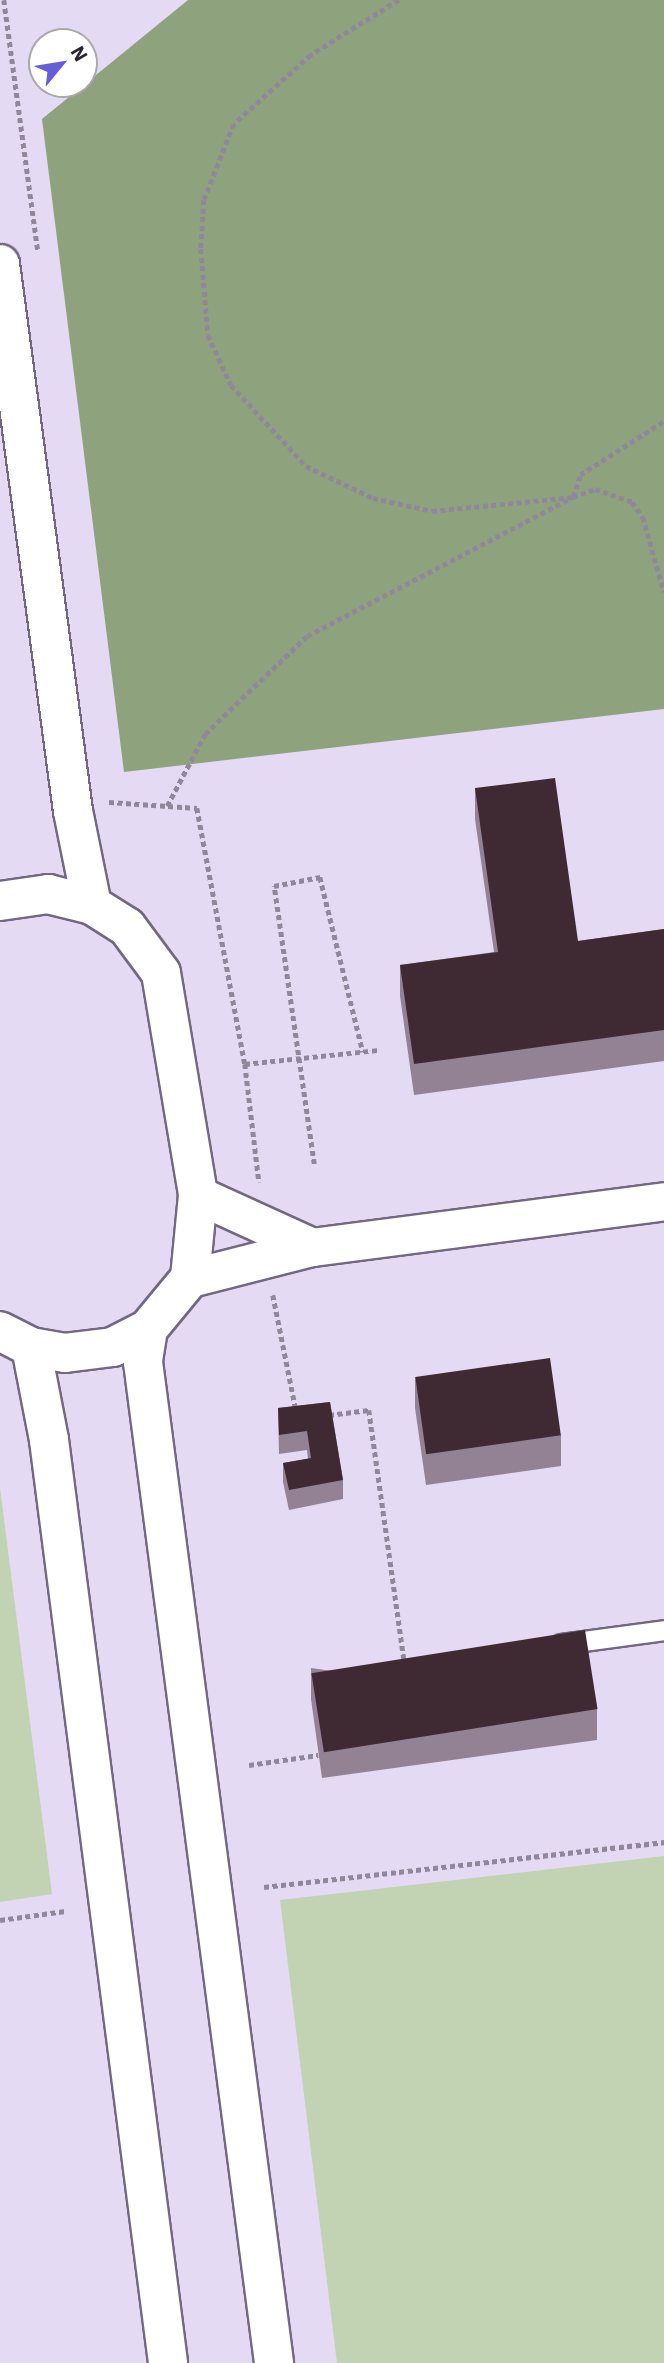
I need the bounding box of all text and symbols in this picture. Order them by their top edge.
north arrow [28,28,98,98]
text: N [66,42,93,65]

